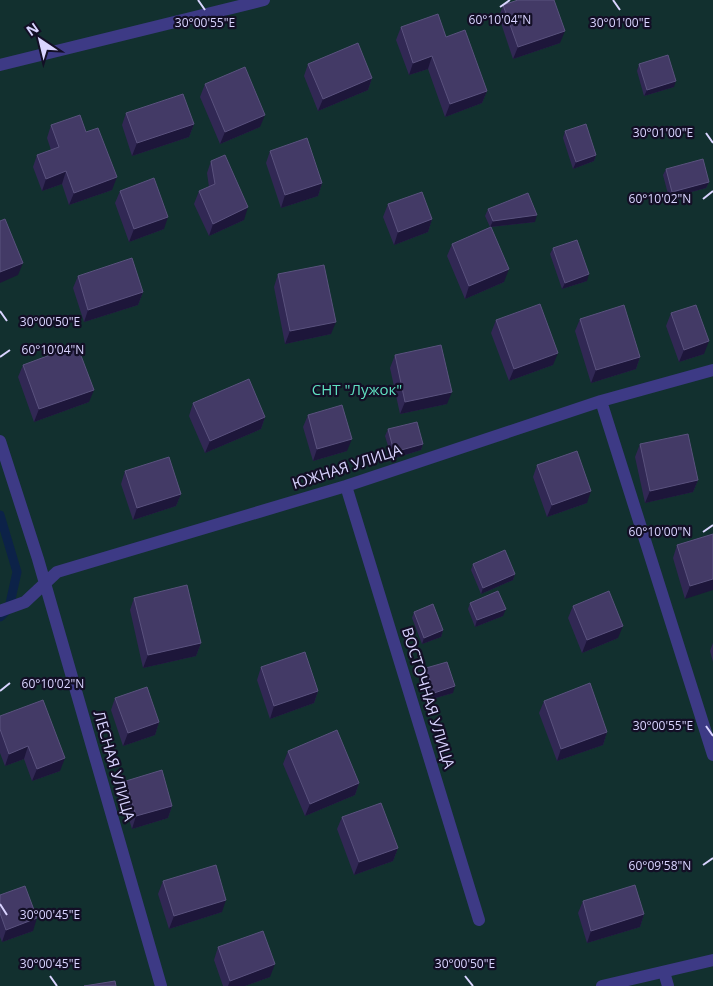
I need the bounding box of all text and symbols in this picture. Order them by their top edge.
text: 60°10'04"N [469,11,531,28]
text: 30°00'55"E [175,14,235,31]
text: 30°01'00"E [590,14,650,31]
north arrow [15,15,65,65]
text: N [22,18,42,40]
text: 30°01'00"E [633,124,693,141]
text: 60°10'02"N [629,190,691,207]
text: 30°00'50"E [20,313,80,330]
text: 60°10'04"N [22,341,84,358]
park label: СНТ "Лужок" [312,379,402,399]
street label: ЮЖНАЯ УЛИЦА [289,439,404,493]
text: 60°10'00"N [629,523,691,540]
street label: ВОСТОЧНАЯ УЛИЦА [398,625,460,771]
text: 60°10'02"N [22,675,84,692]
street label: ЛЕСНАЯ УЛИЦА [90,708,140,824]
text: 30°00'55"E [633,717,693,734]
text: 60°09'58"N [629,857,691,874]
text: 30°00'45"E [20,906,80,923]
text: 30°00'45"E [20,955,80,972]
text: 30°00'50"E [435,955,495,972]

